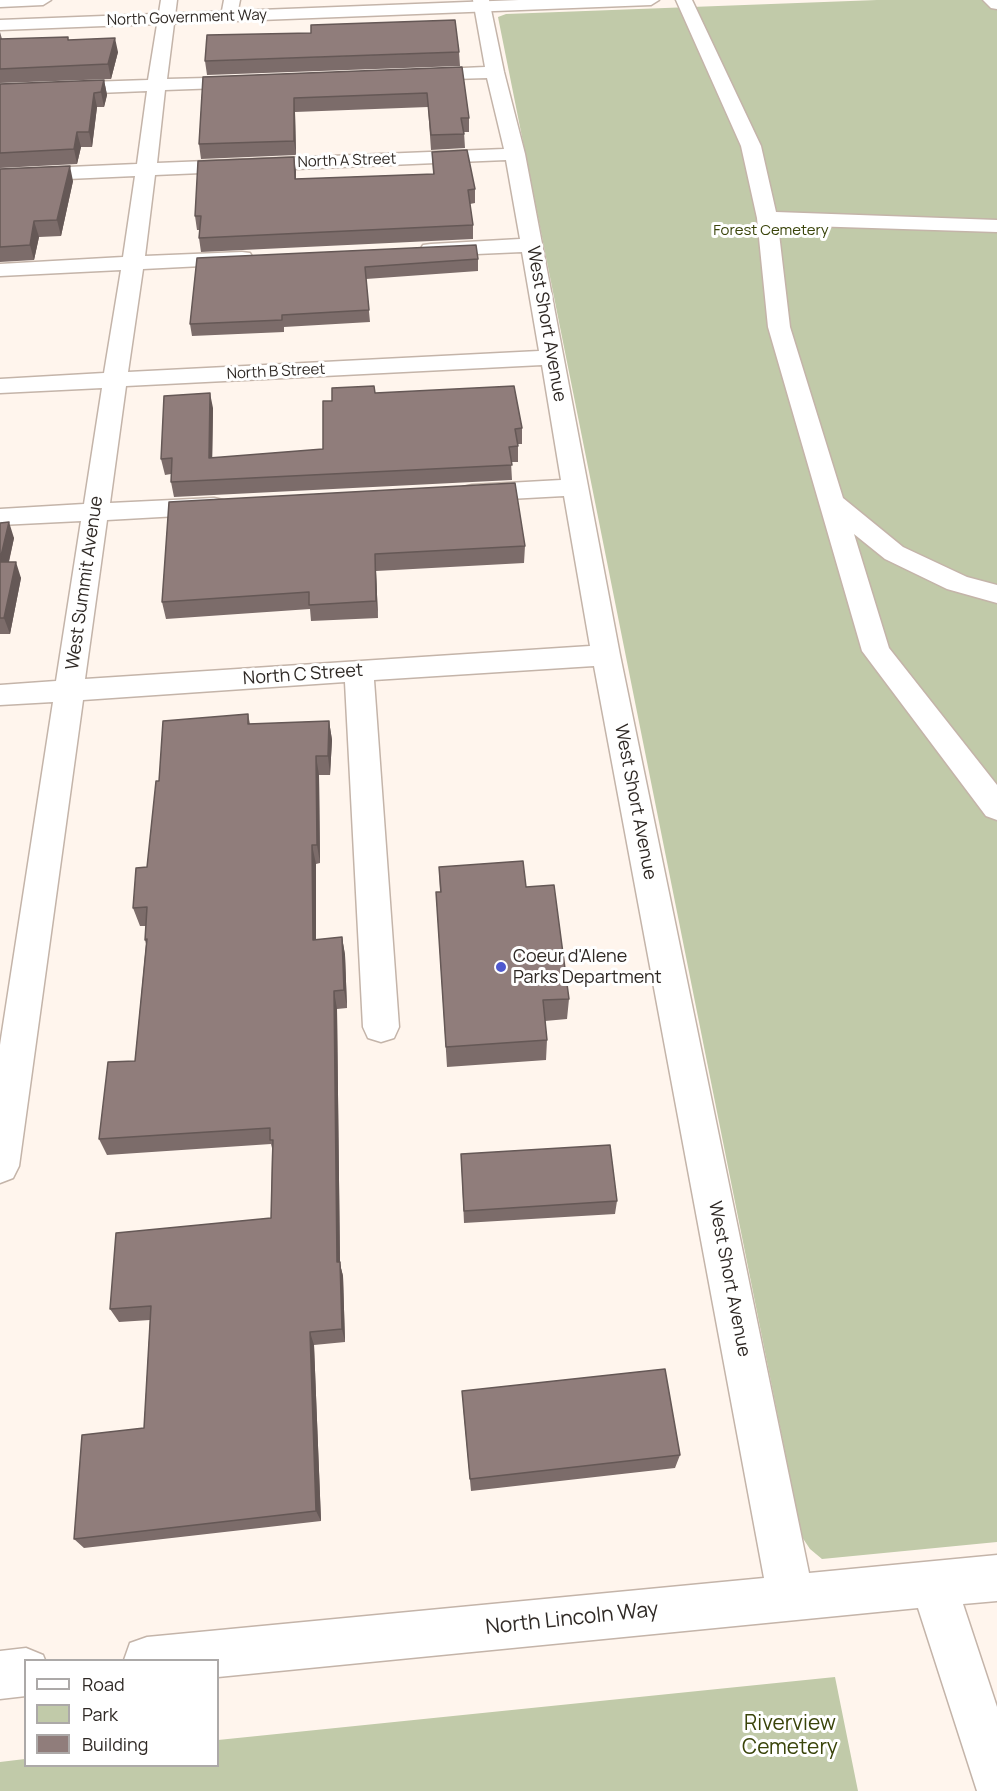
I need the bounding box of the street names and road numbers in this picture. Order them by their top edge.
street label: North Government Way [107,6,267,30]
street label: North A Street [297,150,397,172]
street label: West Short Avenue [522,244,570,404]
street label: North B Street [226,360,326,384]
street label: West Summit Avenue [62,495,108,671]
street label: North C Street [242,660,364,690]
street label: West Short Avenue [609,722,661,882]
street label: West Short Avenue [703,1199,755,1359]
street label: North Lincoln Way [484,1597,660,1641]

